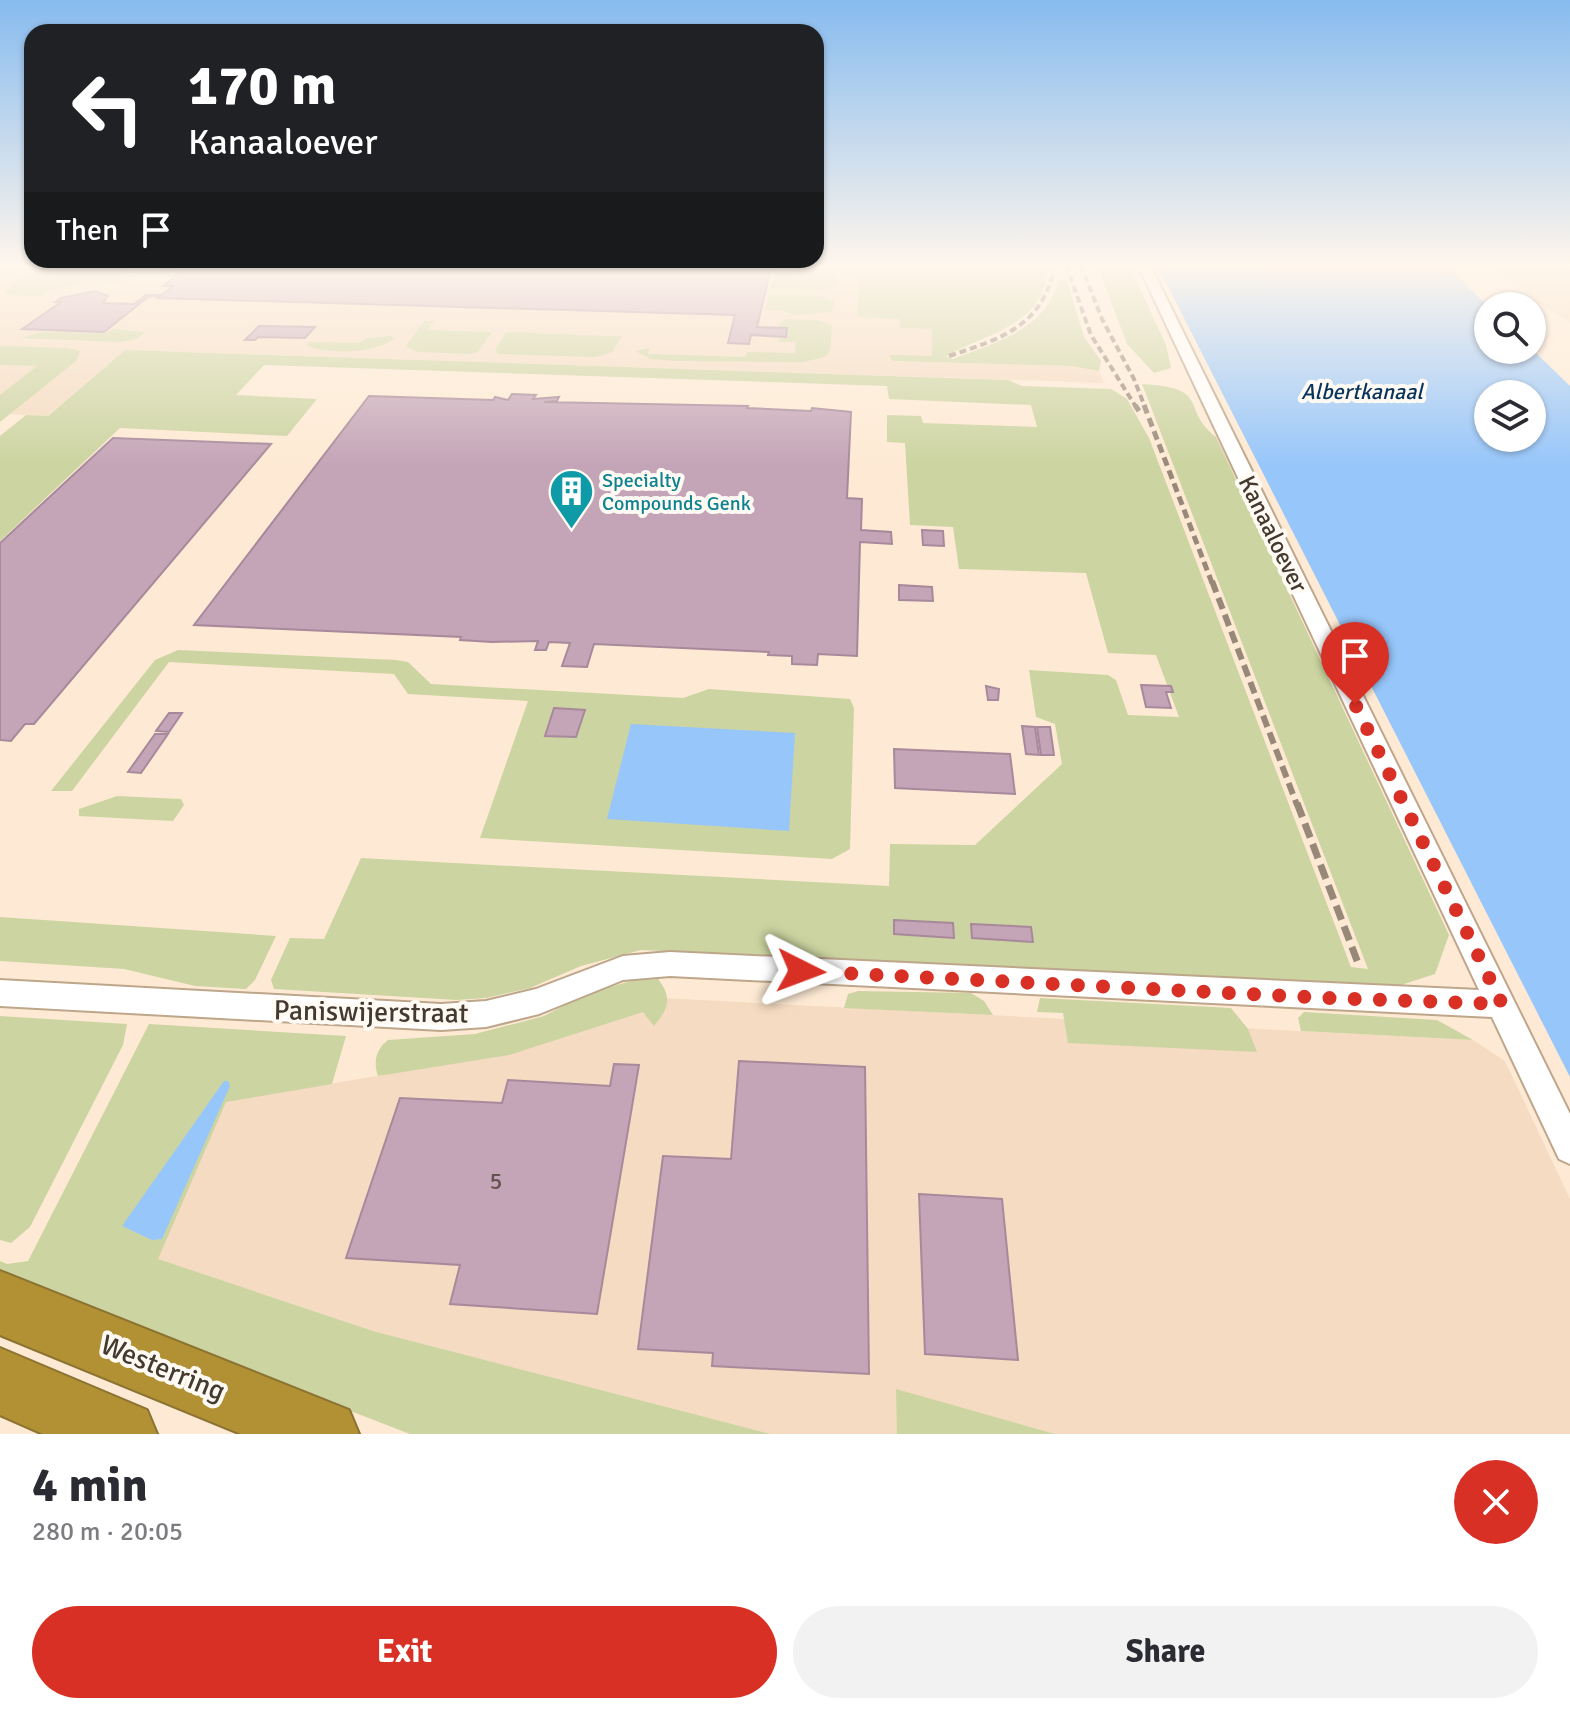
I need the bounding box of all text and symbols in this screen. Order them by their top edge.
text: 170 m [188,51,336,120]
icon: left [56,56,160,160]
text: Kanaaloever [188,120,378,165]
icon: arrive [134,208,178,252]
text: Then [56,212,118,249]
map controls [1474,292,1546,452]
button: search [1474,292,1546,364]
water label: Albertkanaal [1301,378,1424,405]
button: layers [1474,380,1546,452]
building icon: Specialty Compounds Genk [547,468,595,531]
place label: Specialty Compounds Genk [602,468,751,516]
street label: Kanaaloever [1232,471,1314,598]
pin [1321,622,1389,704]
icon: arrive [1333,634,1377,678]
position arrow [759,929,843,1013]
street label: Paniswijerstraat [273,993,469,1031]
house number: 5 [490,1166,502,1196]
street label: Westerring [96,1328,230,1408]
text: 4 min [32,1456,148,1515]
button: close [1454,1460,1538,1544]
text: 280 m · 20:05 [32,1516,183,1548]
button: Exit [32,1606,777,1698]
button: Share [793,1606,1538,1698]

